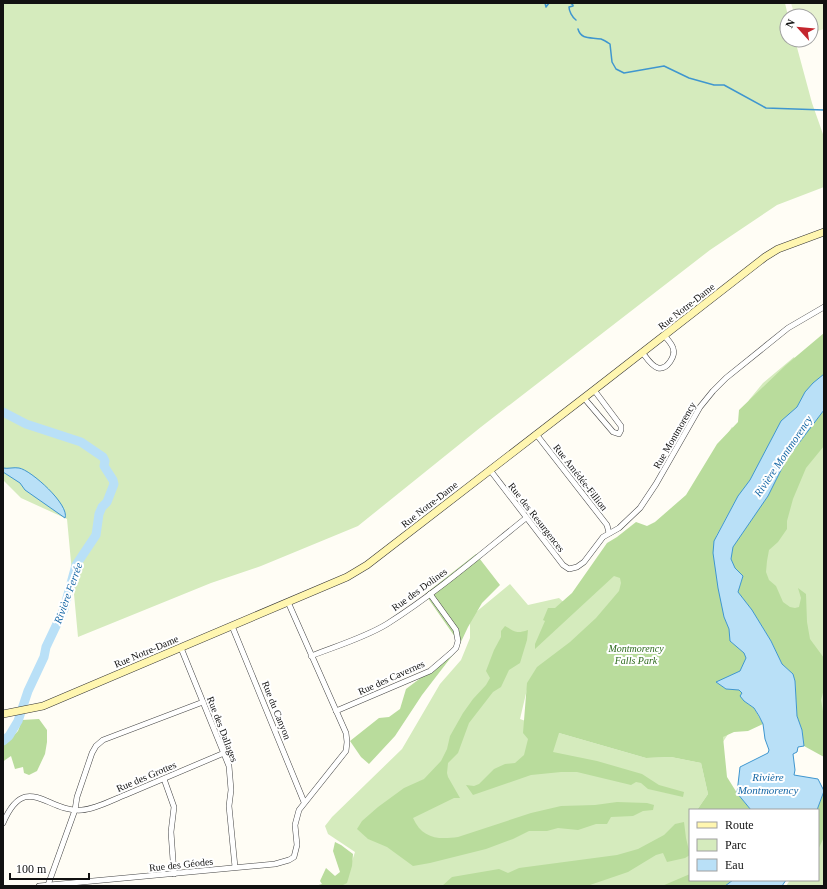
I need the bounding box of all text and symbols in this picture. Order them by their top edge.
north arrow [779,8,819,48]
text: N [783,17,797,30]
street label: Rue Notre-Dame [656,281,717,332]
street label: Rue Montmorency [651,400,698,471]
water label: Rivière Montmorency [751,413,815,499]
street label: Rue Amédée-Fillion [551,442,610,513]
street label: Rue Notre-Dame [399,479,460,530]
street label: Rue des Resurgences [506,481,567,554]
water label: Rivière Ferrée [51,561,85,626]
street label: Rue des Dolines [390,566,449,613]
street label: Rue Notre-Dame [112,633,180,670]
park label: Montmorency Falls Park [607,643,664,666]
street label: Rue des Cavernes [356,658,426,697]
street label: Rue du Canyon [260,679,293,741]
street label: Rue des Dallages [205,695,240,764]
street label: Rue des Grottes [115,759,178,794]
water label: Rivière Montmorency [737,771,798,796]
legend [689,809,819,881]
text: Route [725,818,754,832]
text: Parc [725,838,746,852]
scale bar [10,855,89,881]
street label: Rue des Géodes [148,856,214,873]
text: Eau [725,858,744,872]
text: 100 m [16,862,47,876]

